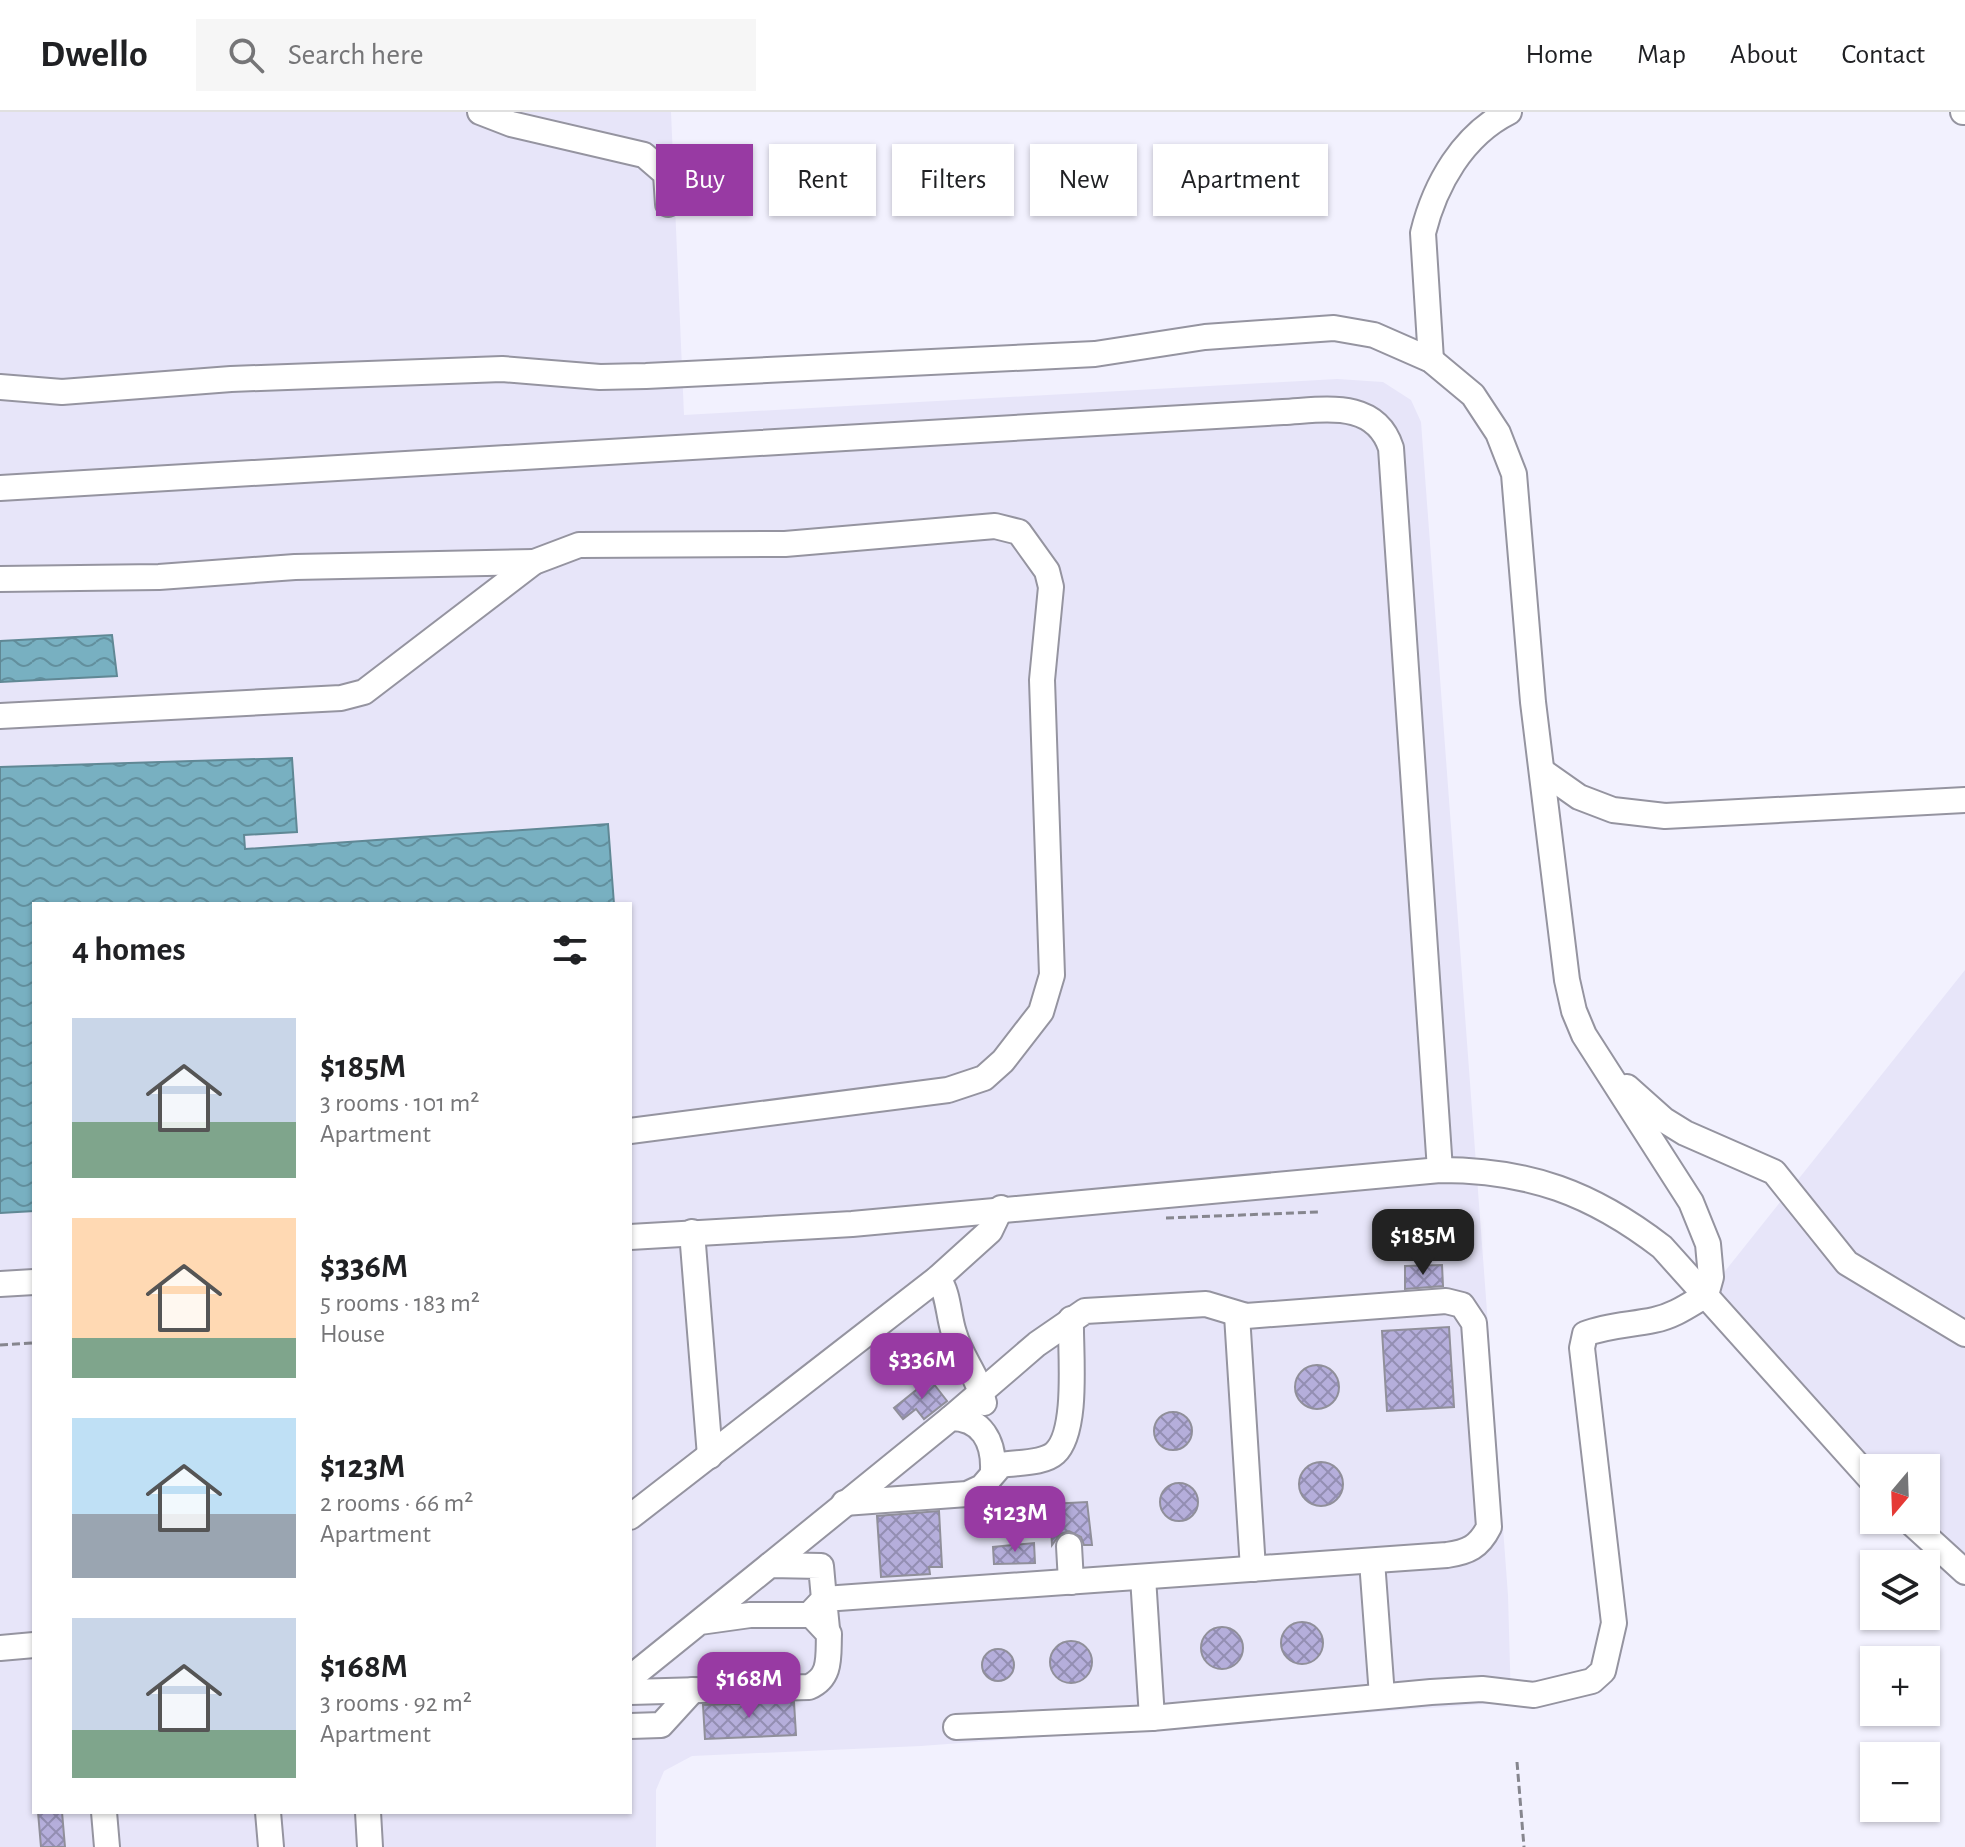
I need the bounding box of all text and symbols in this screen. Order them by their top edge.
search box [196,19,756,91]
icon: search [224,33,268,77]
text: Dwello [40,36,148,74]
text: Search here [288,40,424,70]
text: Home [1526,41,1593,69]
text: Map [1637,41,1686,69]
text: About [1730,41,1798,69]
text: Contact [1842,41,1925,69]
chip: Buy [656,144,753,216]
chip: Rent [769,144,876,216]
chip: Filters [892,144,1014,216]
chip: New [1030,144,1137,216]
chip: Apartment [1153,144,1328,216]
icon: filters [548,928,592,972]
text: 4 homes [72,933,186,967]
icon: home [136,1050,232,1146]
text: $185M [320,1050,406,1084]
text: 3 rooms · 101 m² [320,1090,479,1116]
text: Apartment [320,1121,431,1147]
pin: $185M [1367,1209,1479,1277]
text: $185M [1390,1222,1456,1248]
icon: home [136,1250,232,1346]
text: $336M [320,1250,408,1284]
text: 5 rooms · 183 m² [320,1290,480,1316]
text: House [320,1321,385,1347]
pin: $336M [866,1333,978,1401]
text: $336M [888,1346,956,1372]
icon: home [136,1450,232,1546]
text: $123M [320,1450,405,1484]
north arrow [1860,1454,1940,1534]
map controls [1860,1454,1940,1822]
pin: $123M [959,1486,1071,1554]
text: 2 rooms · 66 m² [320,1490,473,1516]
text: $123M [982,1499,1048,1525]
text: Apartment [320,1521,431,1547]
button: layers [1860,1550,1940,1630]
button: + [1860,1646,1940,1726]
icon: home [136,1650,232,1746]
text: $168M [320,1650,408,1684]
pin: $168M [693,1652,805,1720]
text: $168M [715,1665,783,1691]
text: 3 rooms · 92 m² [320,1690,472,1716]
text: Apartment [320,1721,431,1747]
button: − [1860,1742,1940,1822]

